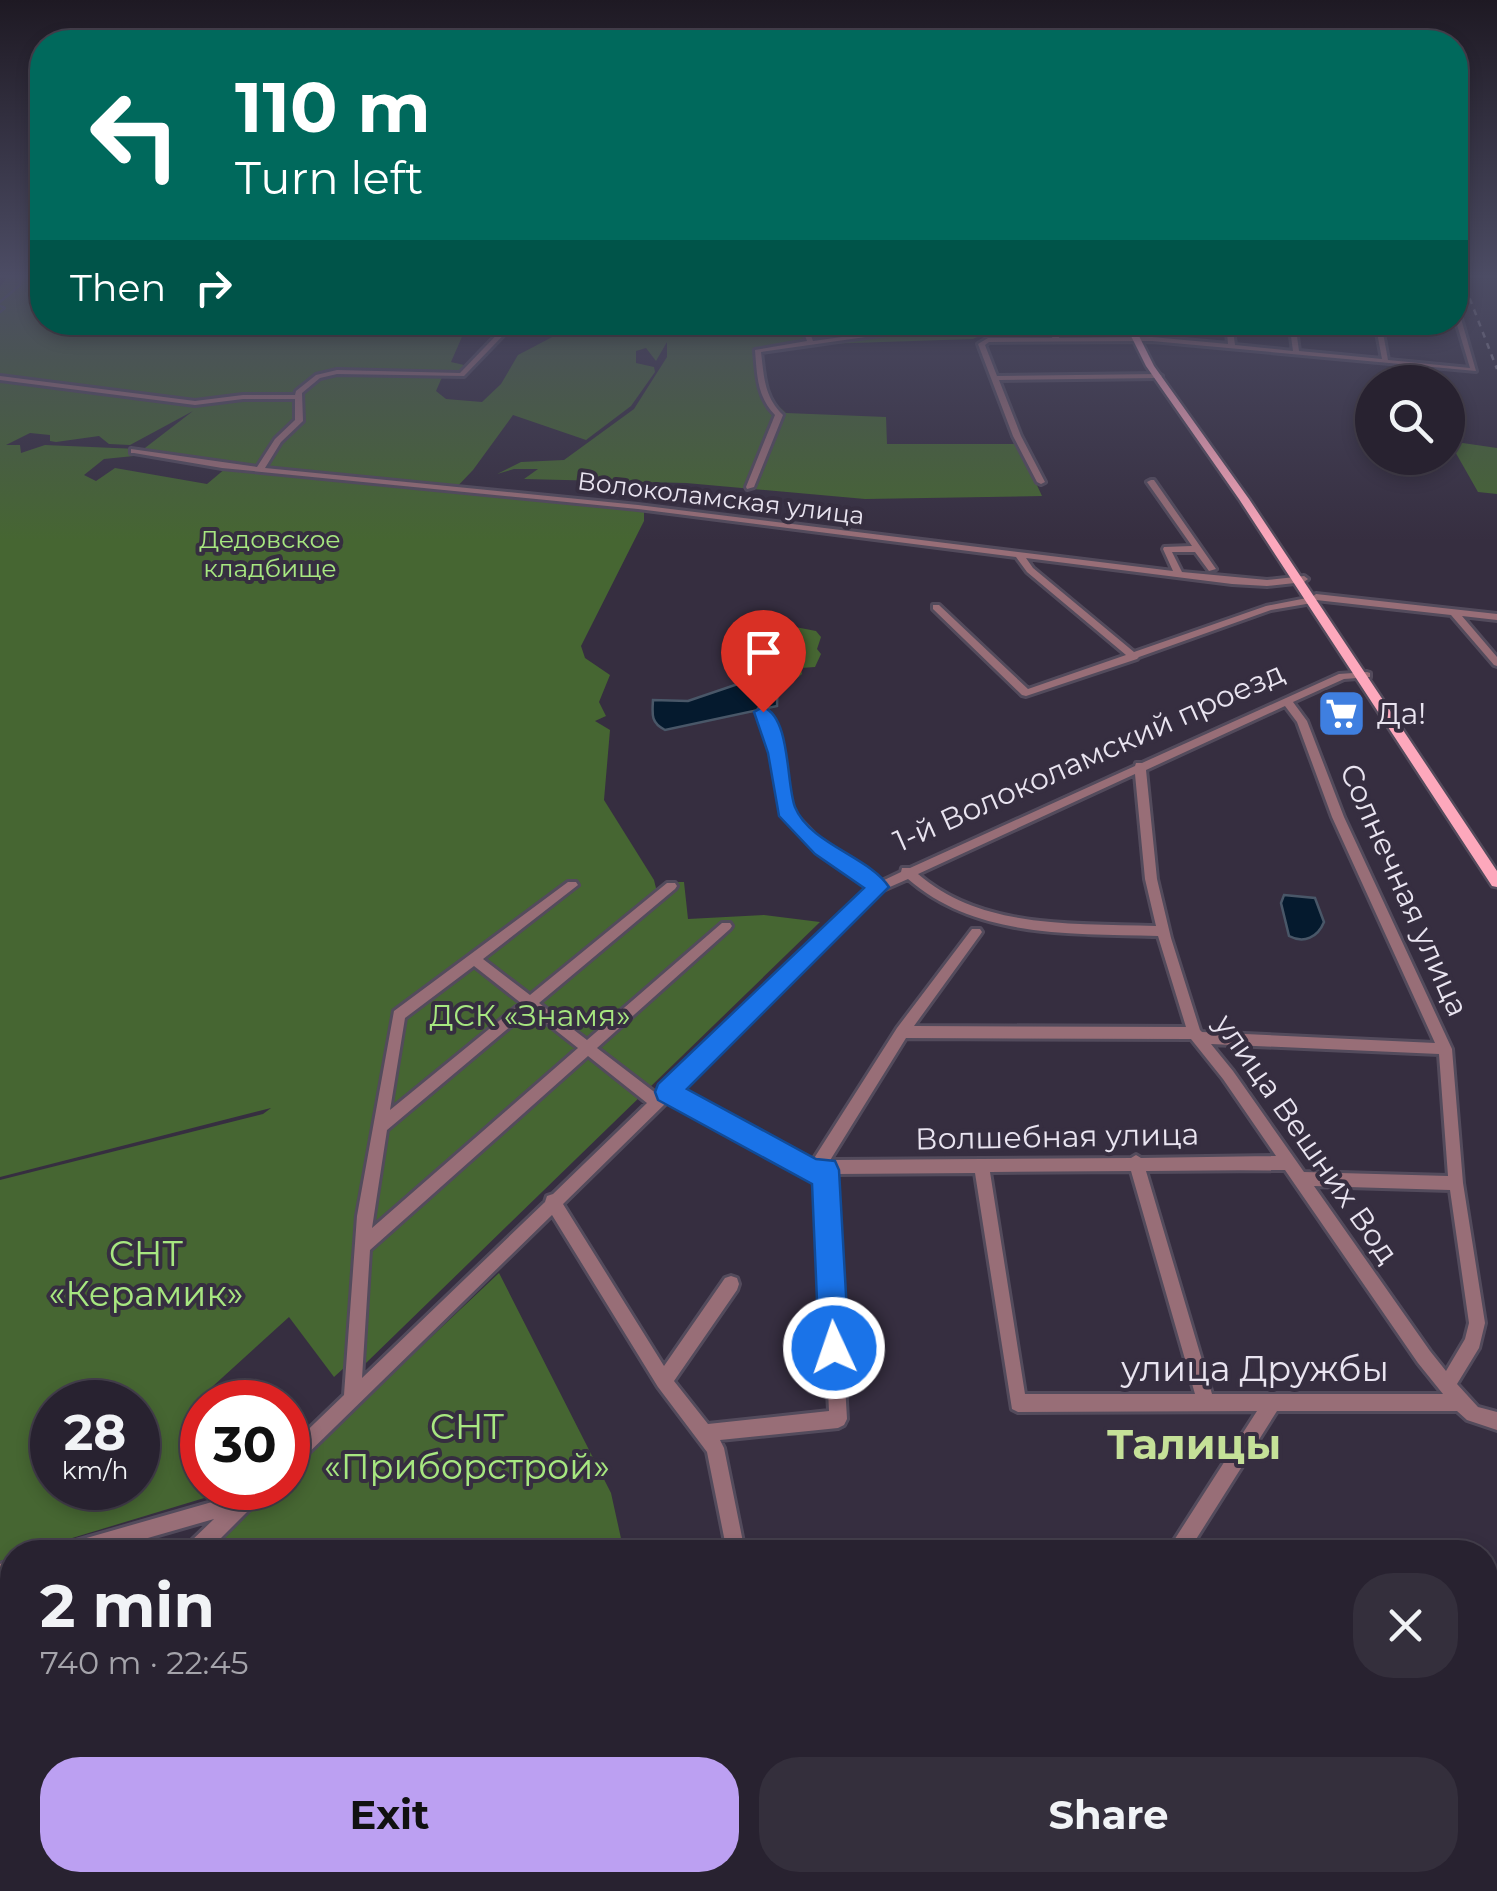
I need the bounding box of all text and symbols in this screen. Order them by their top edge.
text: 110 m [235,64,431,150]
icon: left [70,70,200,200]
text: Turn left [235,150,423,205]
icon: right [186,260,241,315]
text: Then [70,264,166,311]
map controls [1355,365,1465,475]
button: search [1355,365,1465,475]
street label: Волоколамская улица [576,466,866,530]
park label: Дедовское кладбище [199,524,341,583]
pin [721,610,806,713]
icon: arrive [736,625,791,680]
street label: 1-й Волоколамский проезд [888,653,1290,860]
supermarket icon: Да! [1316,688,1368,740]
place label: Да! [1377,695,1426,732]
street label: Солнечная улица [1332,758,1477,1022]
park label: ДСК «Знамя» [429,997,631,1034]
street label: улица Вешних Вод [1206,1006,1406,1271]
street label: Волшебная улица [915,1116,1199,1157]
park label: СНТ «Керамик» [49,1232,243,1315]
position arrow [782,1296,886,1400]
street label: улица Дружбы [1120,1347,1389,1390]
speed limit sign: 30 [180,1380,310,1510]
text: 28 [64,1402,126,1463]
park label: СНТ «Приборстрой» [324,1405,610,1488]
district label: Талицы [1107,1418,1281,1470]
text: km/h [62,1455,128,1485]
text: 2 min [40,1569,215,1642]
button: close [1353,1573,1458,1678]
text: 740 m · 22:45 [40,1643,249,1682]
button: Exit [40,1757,739,1872]
button: Share [759,1757,1458,1872]

